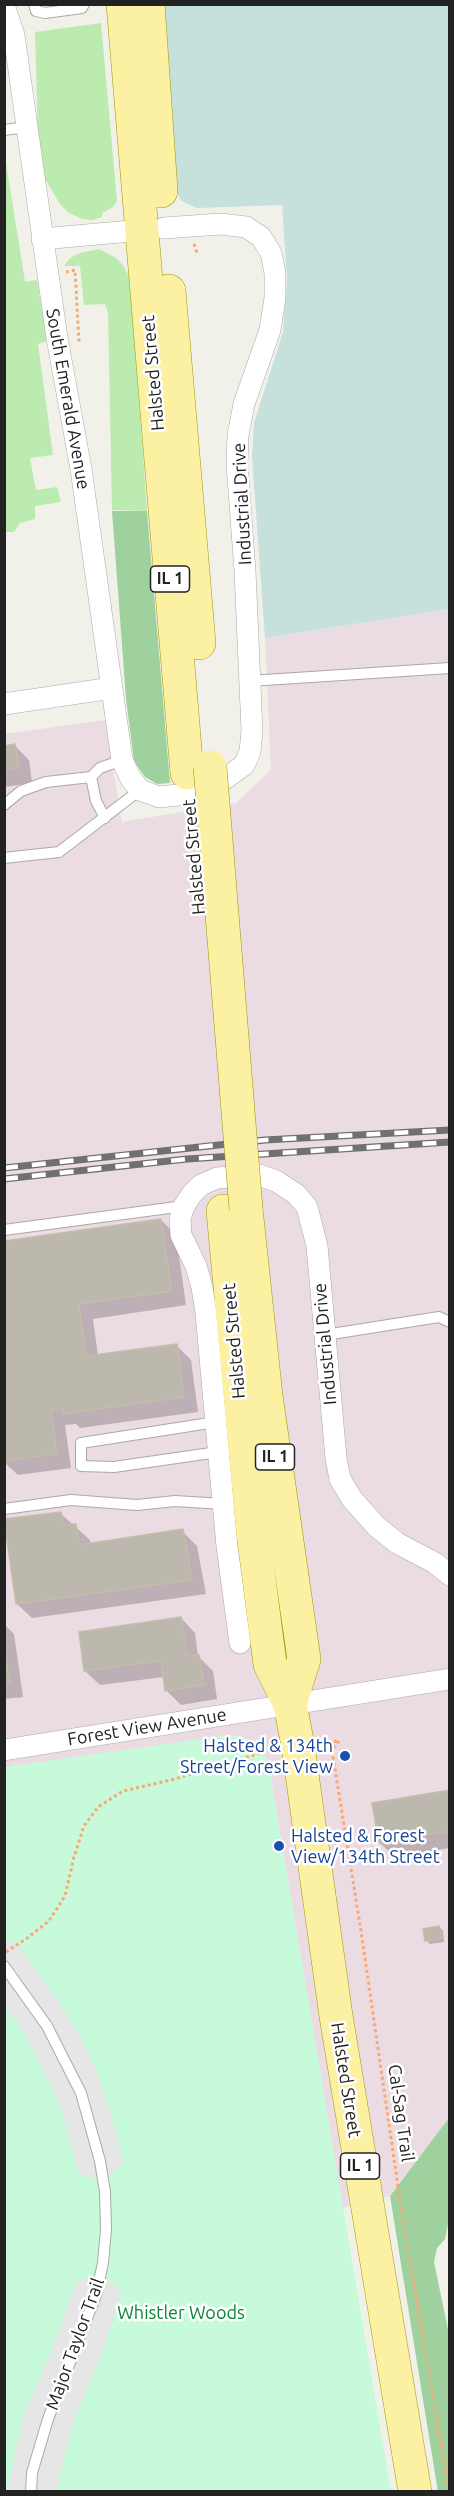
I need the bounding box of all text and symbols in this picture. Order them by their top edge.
street label: South Emerald Avenue [41,307,95,491]
street label: Halsted Street [137,314,169,432]
street label: Industrial Drive [228,442,256,566]
road number: IL 1 [150,566,190,592]
street label: Halsted Street [178,798,210,916]
street label: Halsted Street [218,1282,250,1400]
street label: Industrial Drive [309,1282,341,1406]
road number: IL 1 [256,1444,294,1470]
street label: Forest View Avenue [66,1704,228,1750]
place label: Halsted & 134th Street/Forest View [180,1735,333,1778]
marker: Halsted & 134th Street/Forest View [338,1749,352,1763]
place label: Halsted & Forest View/134th Street [291,1825,440,1868]
marker: Halsted & Forest View/134th Street [272,1839,286,1853]
street label: Halsted Street [326,2021,366,2139]
street label: Cal-Sag Trail [383,2063,419,2163]
road number: IL 1 [340,2153,380,2179]
street label: Major Taylor Trail [41,2275,109,2413]
park label: Whistler Woods [117,2302,245,2324]

